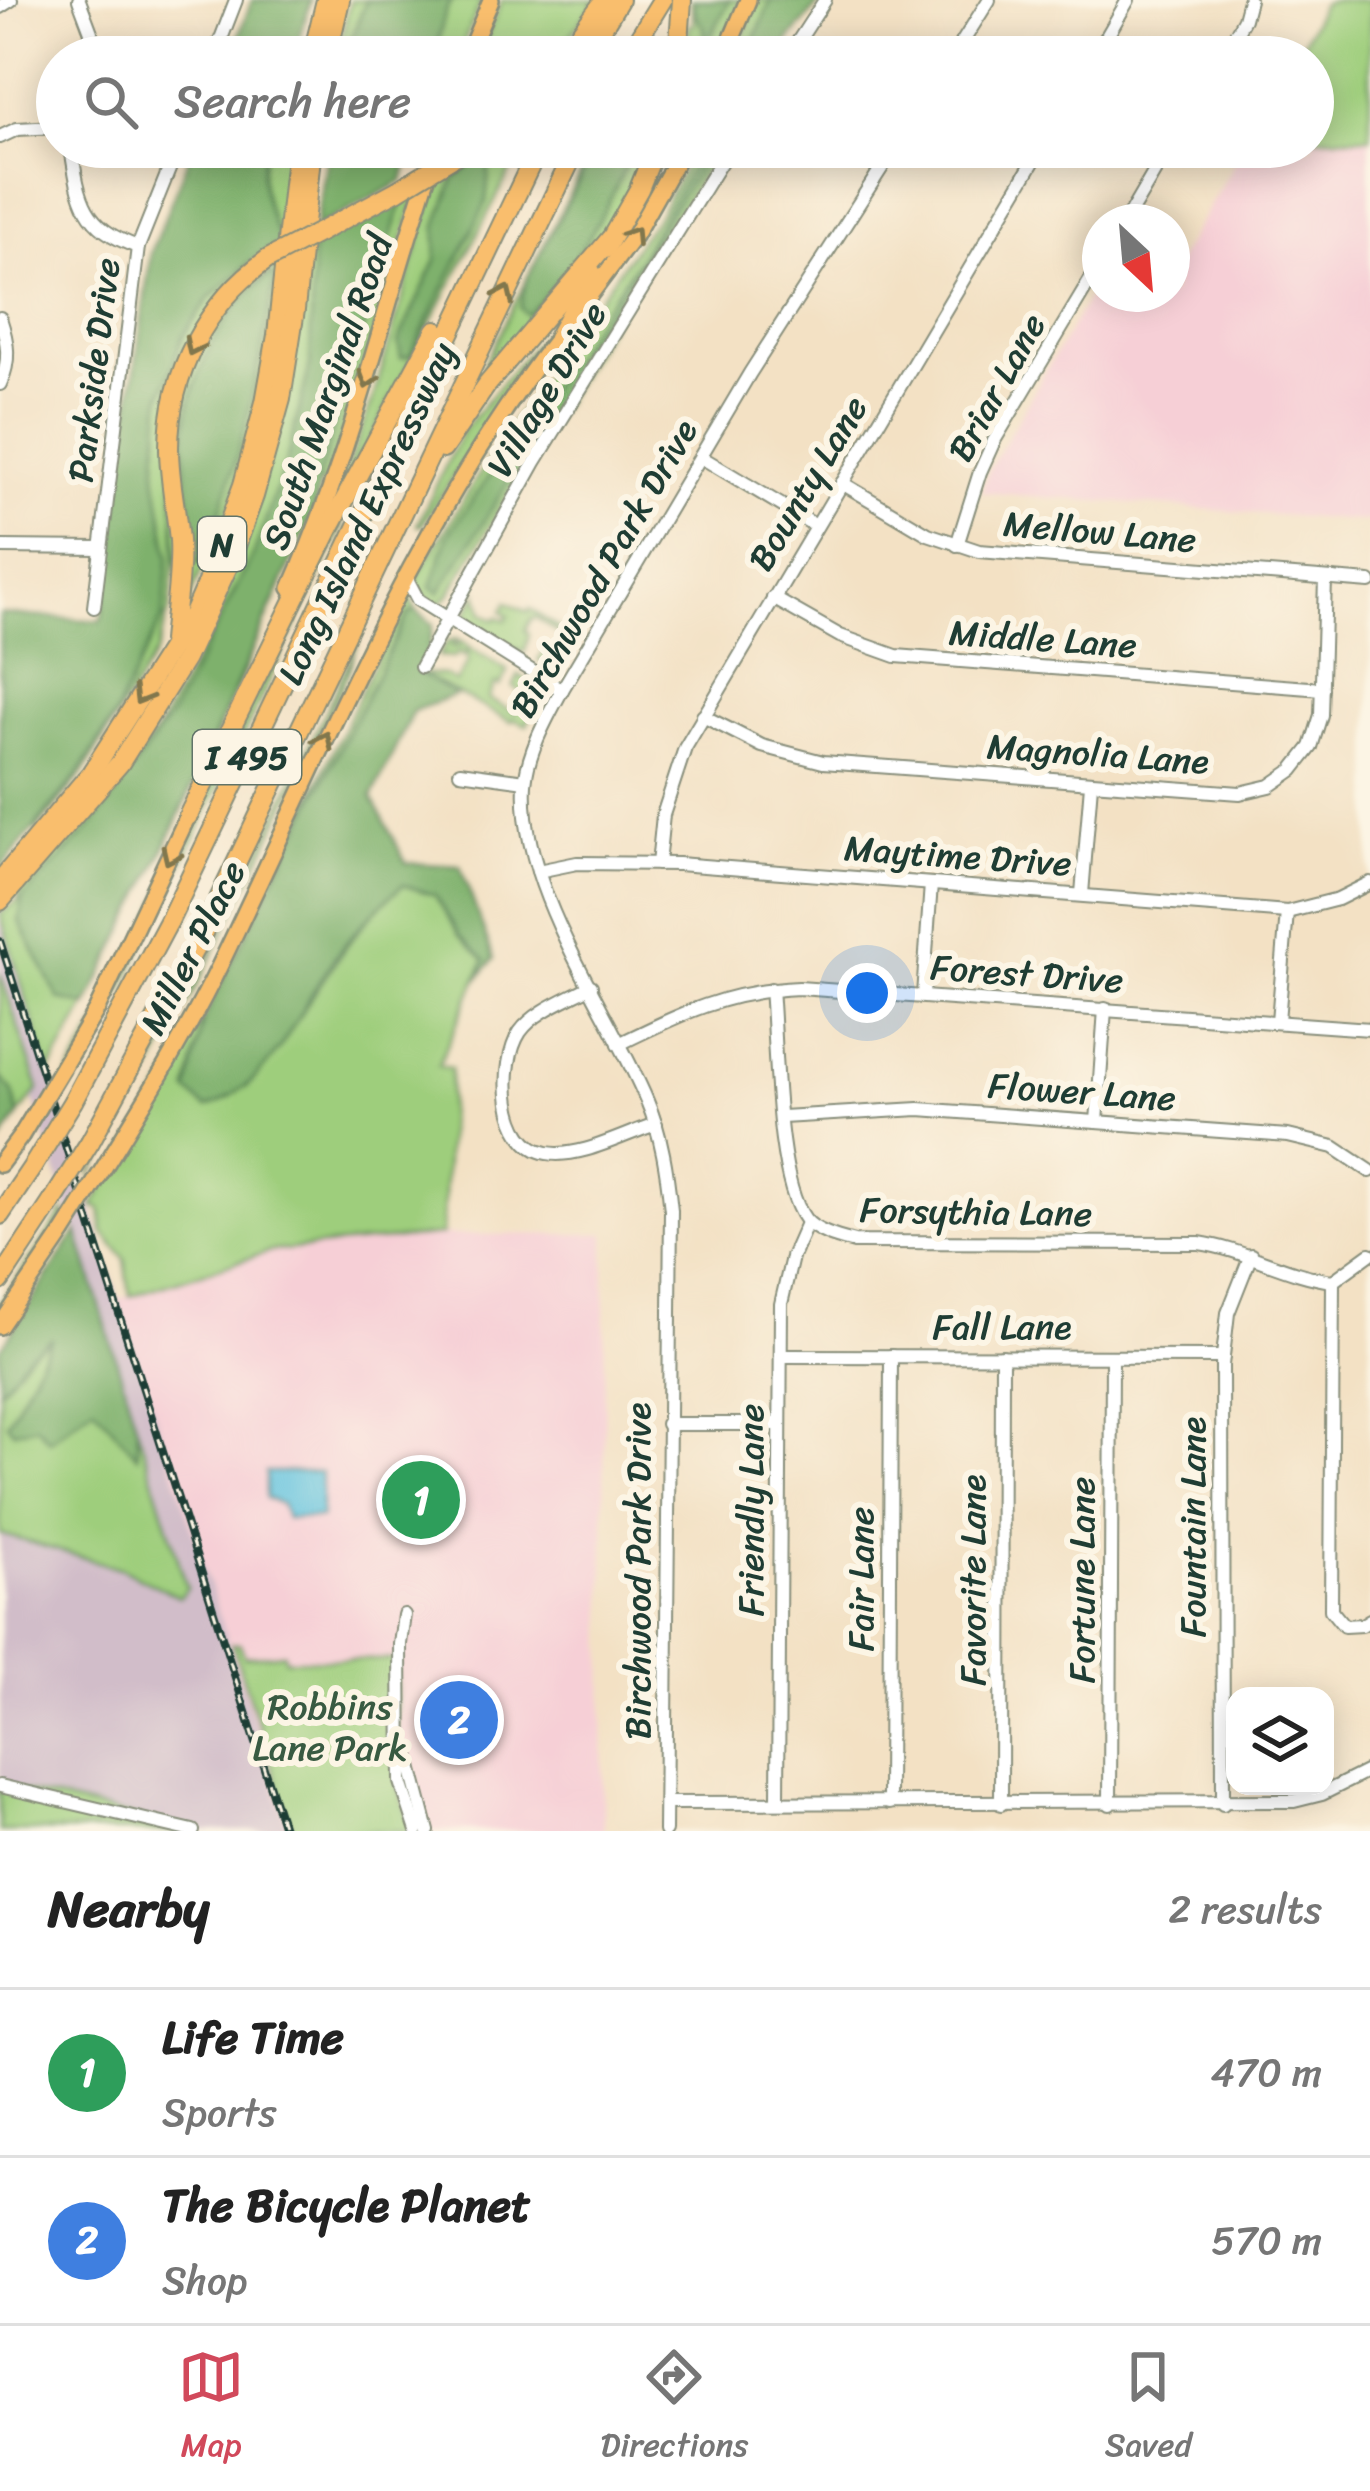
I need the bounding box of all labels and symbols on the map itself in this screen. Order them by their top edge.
north arrow [1082,204,1190,312]
street label: South Marginal Road [244,223,413,559]
one-way arrow [619,226,642,248]
street label: Parkside Drive [48,254,140,486]
one-way arrow [491,285,514,306]
street label: Village Drive [469,289,625,490]
street label: Briar Lane [930,301,1064,474]
street label: Long Island Expressway [259,331,475,696]
one-way arrow [185,335,208,357]
one-way arrow [358,369,383,390]
street label: Bounty Lane [730,383,886,584]
street label: Birchwood Park Drive [492,407,716,730]
street label: Mellow Lane [1001,492,1199,572]
road number: N [198,517,246,571]
street label: Middle Lane [947,601,1139,677]
one-way arrow [133,683,155,705]
street label: Magnolia Lane [985,714,1211,794]
road number: I 495 [193,730,301,784]
one-way arrow [310,731,333,752]
street label: Maytime Drive [842,816,1074,896]
one-way arrow [160,844,184,865]
street label: Miller Place [121,849,264,1046]
street label: Forest Drive [928,935,1125,1013]
your location [837,963,897,1023]
street label: Flower Lane [986,1054,1178,1130]
street label: Forsythia Lane [859,1178,1093,1246]
street label: Fall Lane [932,1295,1072,1359]
street label: Birchwood Park Drive [606,1402,670,1740]
street label: Friendly Lane [719,1404,783,1616]
street label: Fountain Lane [1161,1417,1225,1637]
pin: 1 [382,1455,460,1545]
street label: Favorite Lane [941,1474,1005,1686]
street label: Fortune Lane [1050,1477,1114,1683]
street label: Fair Lane [829,1507,893,1651]
park label: Robbins Lane Park [252,1675,408,1780]
pin: 2 [420,1675,498,1765]

